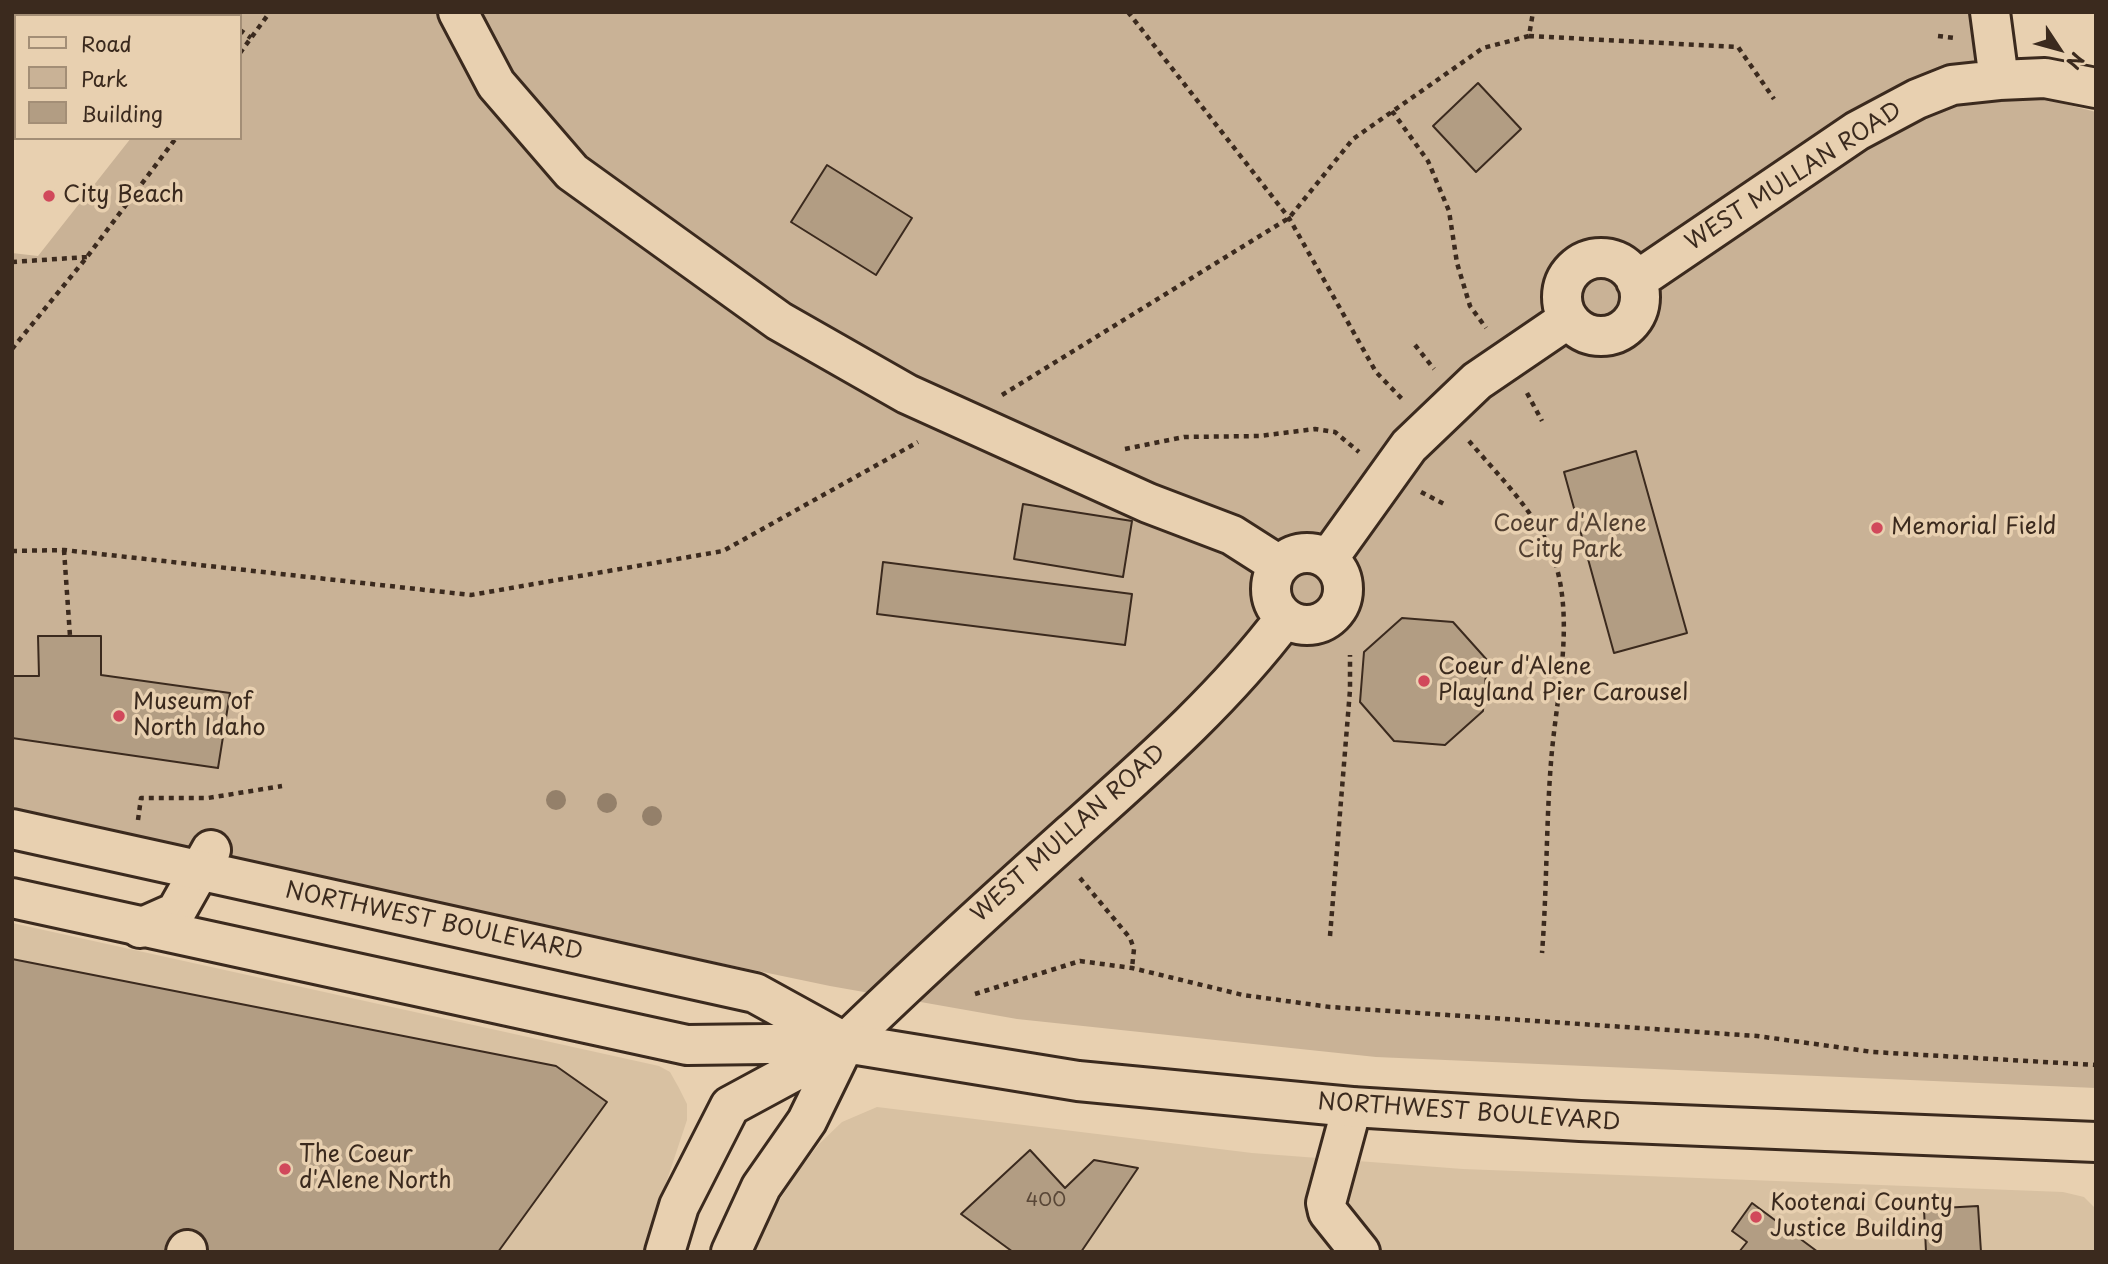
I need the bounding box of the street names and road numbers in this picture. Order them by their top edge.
street label: WEST MULLAN ROAD [1681,97,1907,257]
street label: WEST MULLAN ROAD [966,739,1172,929]
street label: NORTHWEST BOULEVARD [283,877,585,967]
street label: NORTHWEST BOULEVARD [1317,1089,1621,1137]

